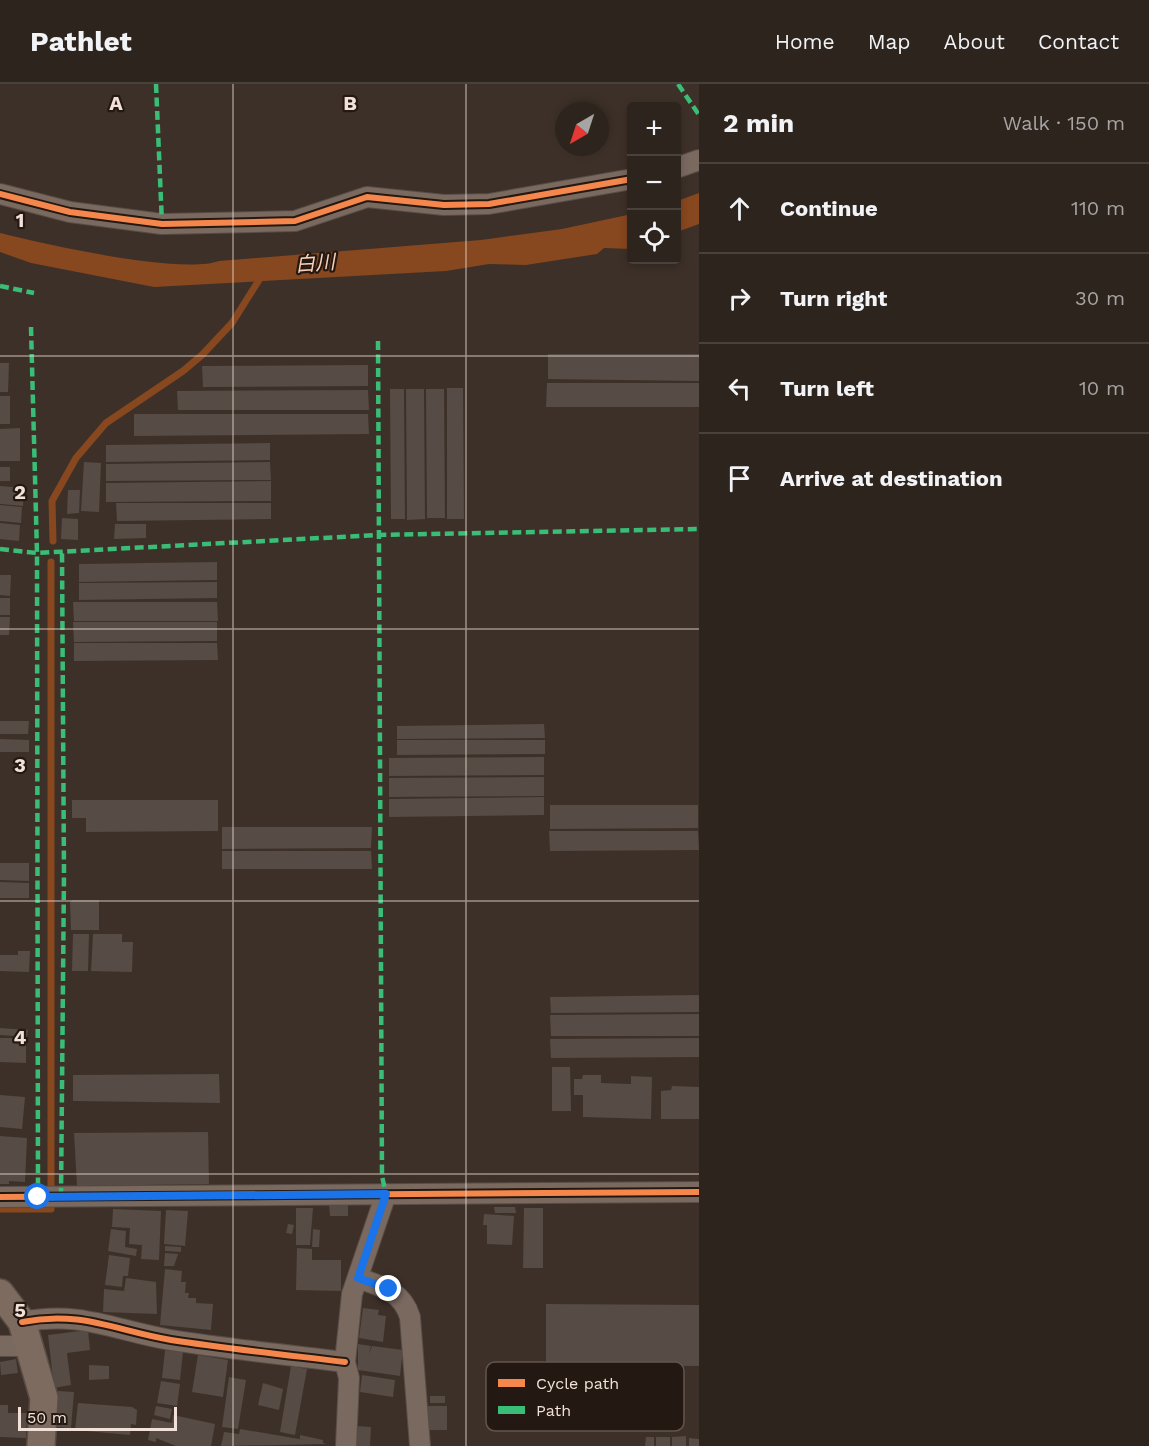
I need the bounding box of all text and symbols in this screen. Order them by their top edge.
text: Pathlet [30,25,132,58]
text: Home [775,29,835,54]
text: Map [868,29,911,54]
text: About [944,29,1005,54]
text: Contact [1038,29,1119,54]
text: A [109,91,123,115]
text: B [343,91,357,115]
north arrow [555,102,609,156]
map controls [627,102,681,264]
button: + [627,102,681,156]
text: 2 min [723,108,794,138]
text: Walk · 150 m [1003,111,1125,135]
button: − [627,156,681,210]
icon: ahead [723,192,756,225]
text: Continue [780,196,878,221]
text: 110 m [1071,196,1125,220]
text: 1 [16,208,24,232]
button: locate [627,210,681,264]
water label: 白川 [294,249,338,276]
icon: right [723,282,756,315]
text: Turn right [780,286,887,311]
text: 30 m [1075,286,1125,310]
icon: left [723,372,756,405]
text: Turn left [780,376,874,401]
text: 10 m [1079,376,1125,400]
icon: arrive [723,462,756,495]
text: Arrive at destination [780,466,1003,491]
text: 2 [14,480,26,504]
text: 3 [14,753,26,777]
text: 4 [14,1025,27,1049]
route start [24,1183,50,1209]
route end [375,1275,401,1301]
text: 5 [14,1298,26,1322]
legend [486,1362,684,1431]
text: Cycle path [536,1374,619,1393]
text: Path [536,1401,571,1420]
scale bar [18,1404,177,1432]
text: 50 m [27,1408,67,1427]

